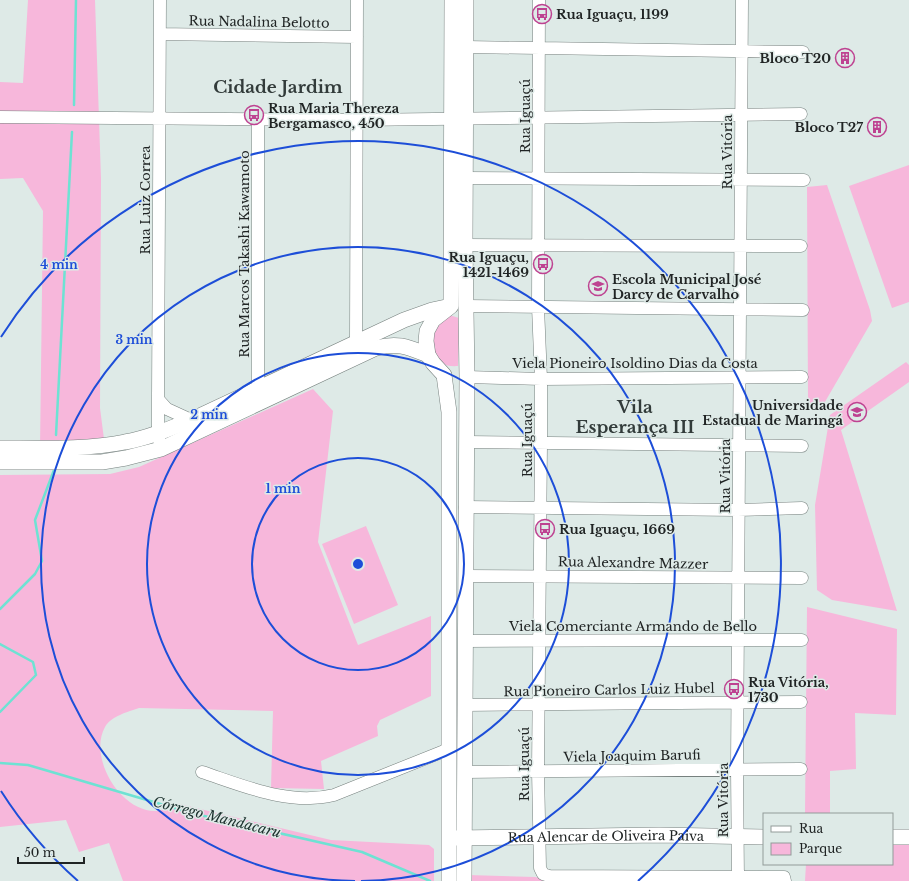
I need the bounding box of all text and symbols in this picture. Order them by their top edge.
bus stop icon: Rua Iguaçu, 1199 [531,3,553,25]
place label: Rua Iguaçu, 1199 [556,6,669,23]
street label: Rua Nadalina Belotto [188,12,330,32]
building icon: Bloco T20 [834,47,856,69]
place label: Bloco T20 [759,50,831,67]
district label: Cidade Jardim [213,77,343,98]
street label: Rua Iguaçú [517,79,534,153]
place label: Rua Maria Thereza Bergamasco, 450 [268,100,400,132]
bus stop icon: Rua Maria Thereza Bergamasco, 450 [243,104,265,126]
street label: Rua Vitória [719,114,736,189]
building icon: Bloco T27 [866,116,888,138]
place label: Bloco T27 [795,119,863,136]
street label: Rua Luiz Correa [137,145,154,255]
street label: Rua Marcos Takashi Kawamoto [236,150,253,358]
place label: Rua Iguaçu, 1421-1469 [449,249,529,281]
bus stop icon: Rua Iguaçu, 1421-1469 [532,253,554,275]
text: 4 min [40,257,78,272]
place label: Escola Municipal José Darcy de Carvalho [612,271,762,303]
school or university icon: Escola Municipal José Darcy de Carvalho [587,275,609,297]
text: 3 min [115,332,153,347]
street label: Viela Pioneiro Isoldino Dias da Costa [511,355,759,372]
district label: Vila Esperança III [575,397,695,438]
place label: Universidade Estadual de Maringá [702,397,844,429]
school or university icon: Universidade Estadual de Maringá [846,401,868,423]
street label: Rua Iguaçú [519,403,536,477]
text: 2 min [190,407,228,422]
street label: Rua Vitória [717,438,734,513]
text: 1 min [266,481,301,496]
bus stop icon: Rua Iguaçu, 1669 [534,518,556,540]
place label: Rua Iguaçu, 1669 [559,521,675,538]
street label: Rua Alexandre Mazzer [558,553,709,573]
centre of rings [351,557,365,571]
street label: Viela Comerciante Armando de Bello [508,618,757,635]
place label: Rua Vitória, 1730 [748,674,829,706]
bus stop icon: Rua Vitória, 1730 [723,678,745,700]
street label: Rua Pioneiro Carlos Luiz Hubel [503,680,715,700]
street label: Rua Iguaçú [516,727,533,801]
street label: Viela Joaquim Barufi [562,746,701,766]
street label: Rua Vitória [715,762,732,837]
water label: Córrego Mandacaru [151,792,283,842]
legend [763,813,893,865]
text: Rua [799,821,823,836]
street label: Rua Alencar de Oliveira Paiva [508,826,705,846]
scale bar [18,839,84,865]
text: Parque [799,841,842,856]
text: 50 m [24,845,56,860]

